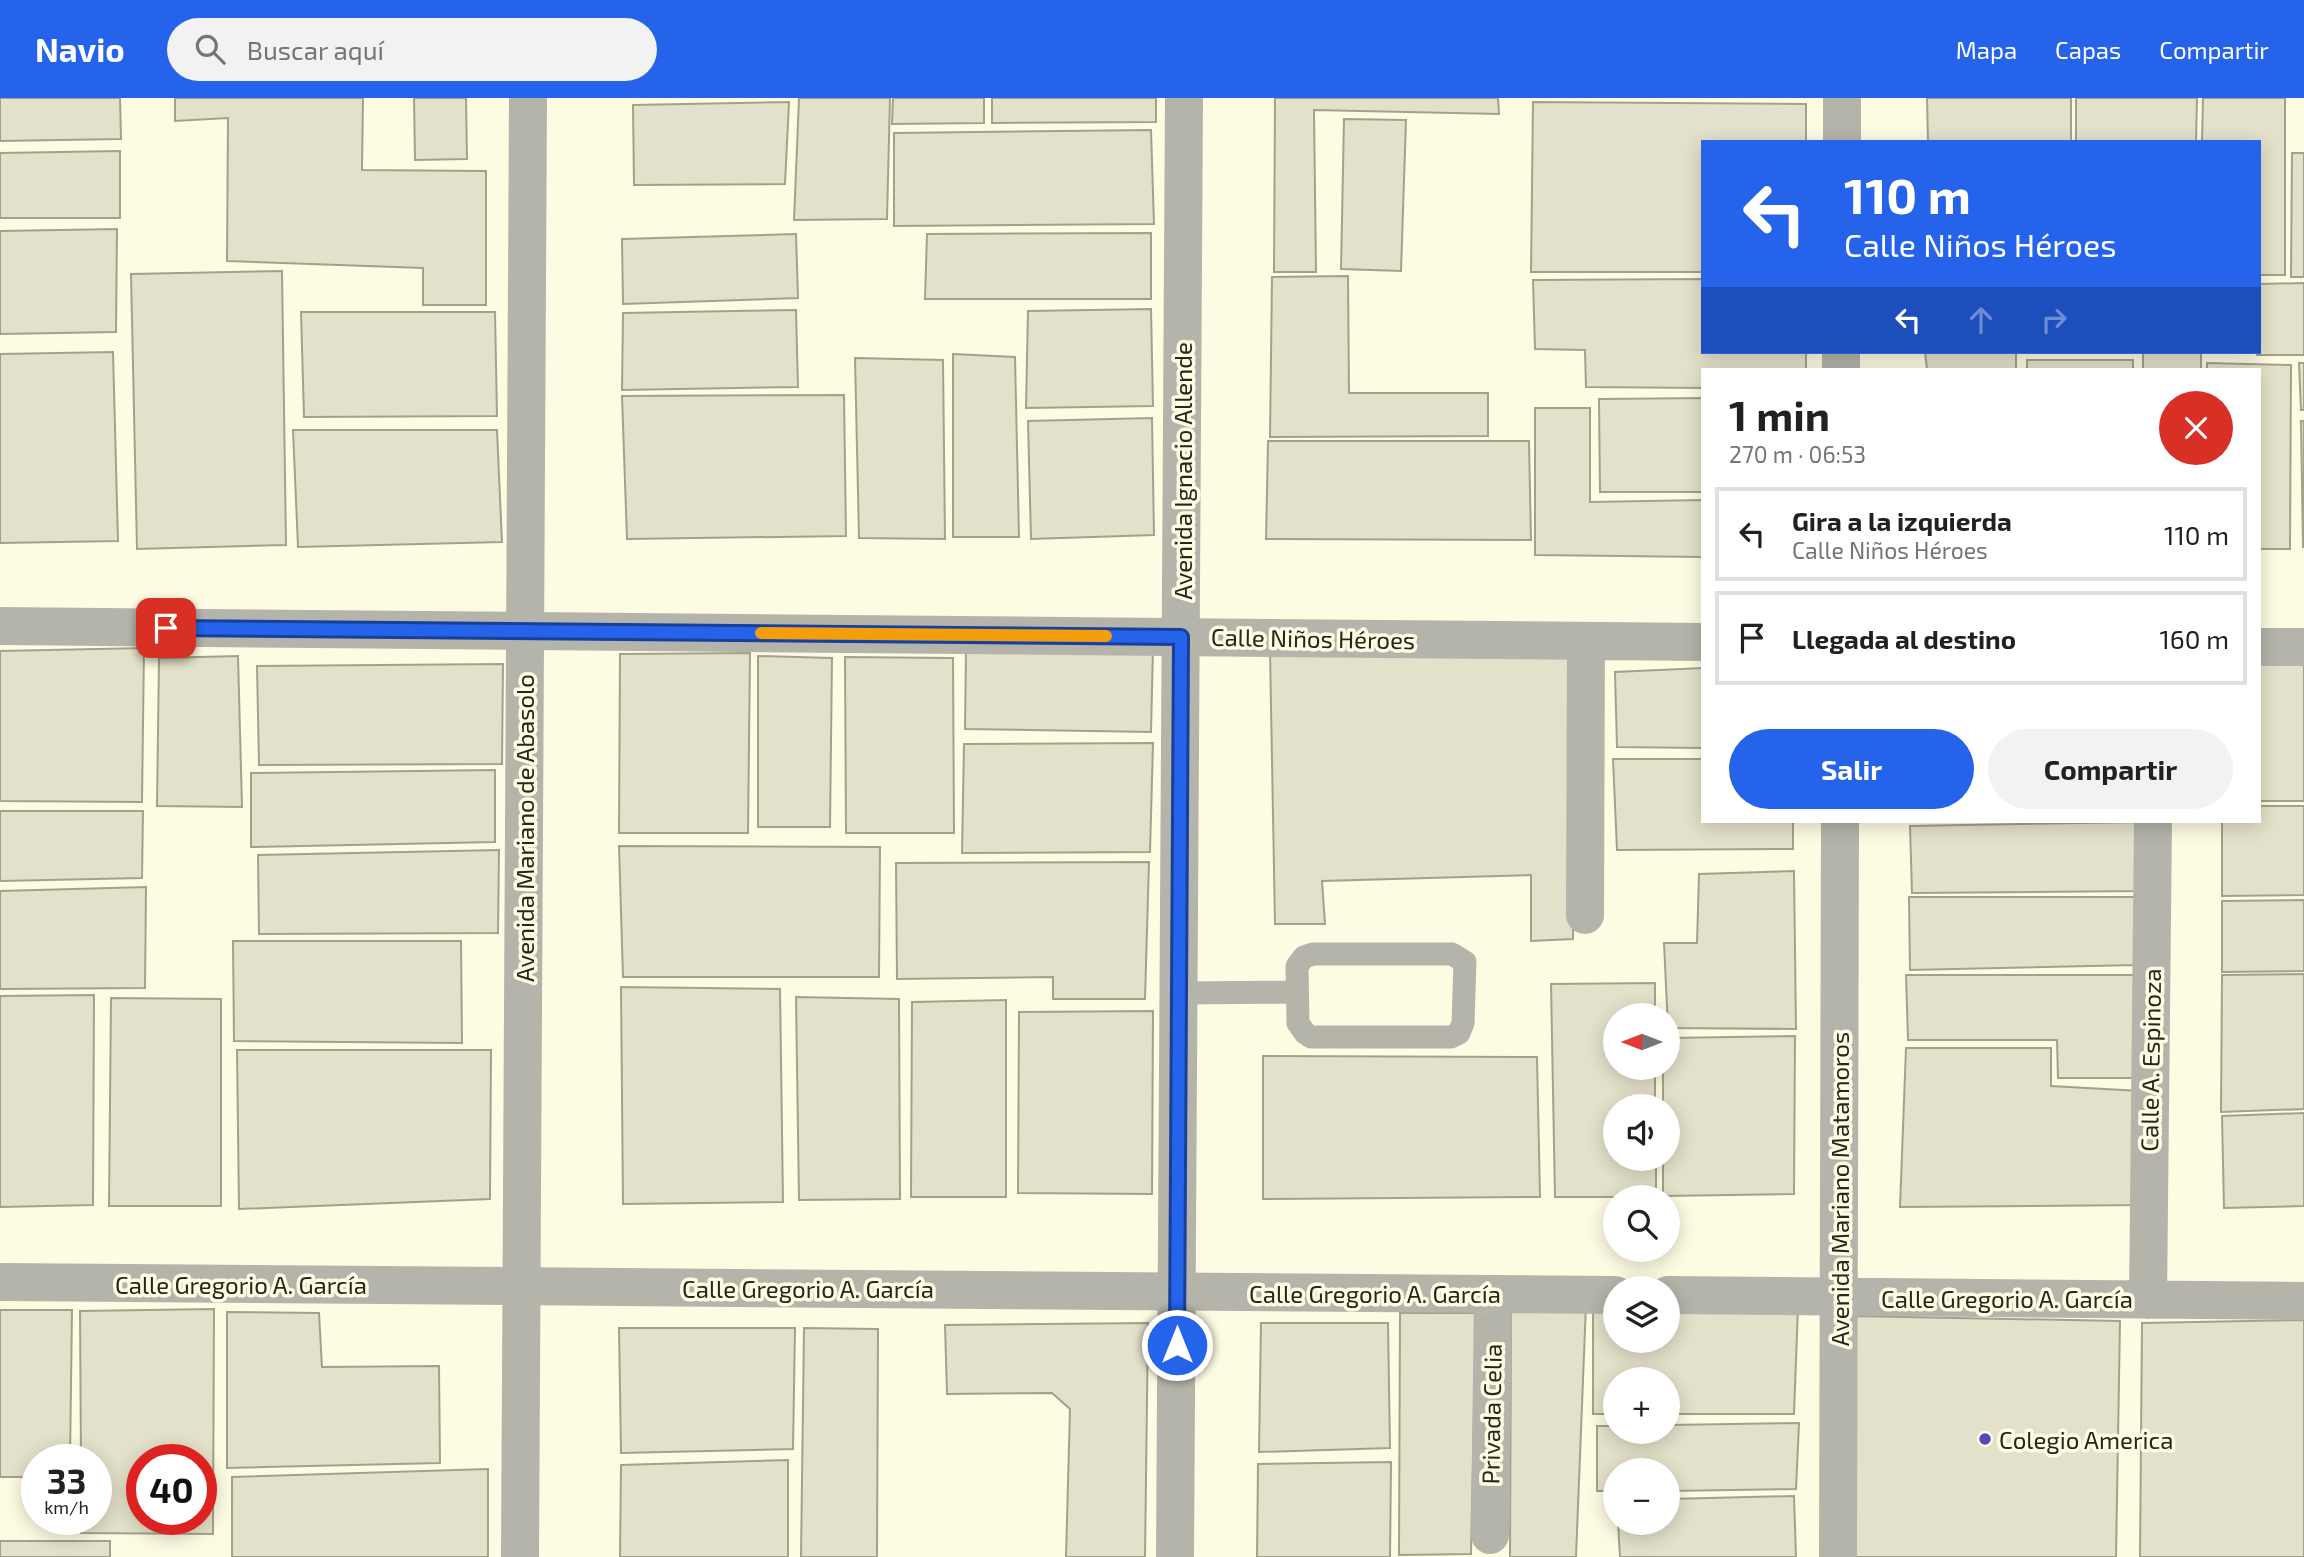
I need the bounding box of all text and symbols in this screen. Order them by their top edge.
search box [167,18,657,81]
text: Navio [35,29,125,69]
icon: search [191,30,229,68]
text: Buscar aquí [247,34,384,65]
text: Mapa [1956,35,2017,64]
text: Capas [2055,35,2121,64]
text: Compartir [2159,35,2269,64]
text: 110 m [1844,165,1971,224]
icon: left [1729,168,1820,259]
text: Calle Niños Héroes [1844,225,2116,263]
icon: left [1889,301,1927,339]
icon: ahead [1962,301,2000,339]
icon: right [2035,301,2073,339]
street label: Avenida Ignacio Allende [1168,342,1197,600]
text: 1 min [1729,389,1830,439]
button: close [2159,391,2233,465]
text: 270 m · 06:53 [1729,440,1866,468]
text: Gira a la izquierda [1792,505,2012,536]
icon: left [1733,515,1771,553]
text: 110 m [2164,519,2229,550]
text: Calle Niños Héroes [1792,536,1988,564]
pin [136,598,196,658]
icon: arrive [147,609,185,647]
icon: arrive [1733,619,1771,657]
street label: Calle Niños Héroes [1211,622,1415,654]
text: Llegada al destino [1792,623,2016,654]
text: 160 m [2160,623,2229,654]
street label: Avenida Mariano de Abasolo [510,674,539,982]
button: Salir [1729,729,1974,809]
button: Compartir [1988,729,2233,809]
street label: Calle A. Espinoza [2134,968,2166,1152]
north arrow [1603,1003,1680,1080]
map controls [1603,1003,1680,1535]
street label: Avenida Mariano Matamoros [1825,1032,1854,1346]
button: sound [1603,1094,1680,1171]
button: search [1603,1185,1680,1262]
street label: Calle Gregorio A. García [115,1270,367,1299]
street label: Calle Gregorio A. García [682,1274,934,1303]
button: layers [1603,1276,1680,1353]
street label: Calle Gregorio A. García [1249,1279,1501,1308]
street label: Calle Gregorio A. García [1881,1284,2133,1313]
position arrow [1140,1308,1214,1382]
street label: Privada Celia [1475,1343,1507,1485]
button: + [1603,1367,1680,1444]
place label: Colegio America [1999,1425,2173,1454]
marker: Colegio America [1977,1431,1993,1447]
speed limit sign: 40 [126,1444,217,1535]
button: − [1603,1458,1680,1535]
text: 33 [47,1459,86,1501]
text: km/h [44,1496,89,1518]

